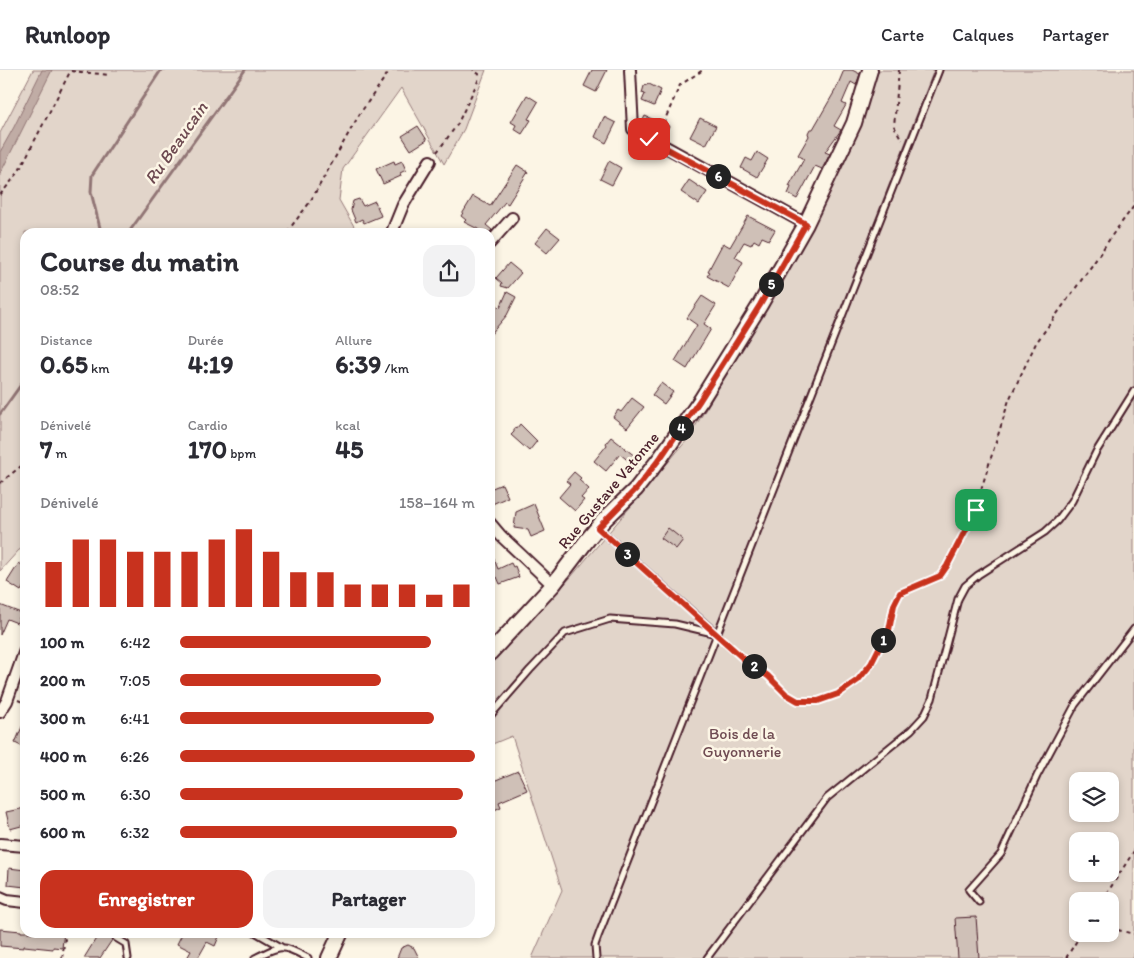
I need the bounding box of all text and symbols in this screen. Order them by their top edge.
text: Runloop [25,20,110,49]
text: Carte [881,24,924,46]
text: Calques [952,24,1014,46]
text: Partager [1042,24,1109,46]
water label: Ru Beaucain [140,97,213,188]
pin [628,118,670,160]
icon: check [635,125,663,153]
pin: 6 [706,164,730,188]
text: 6 [715,168,722,185]
text: Course du matin [40,244,239,278]
button: share [423,245,475,297]
pin: 5 [758,272,784,296]
text: 5 [768,276,775,293]
text: 08:52 [40,280,79,299]
text: Distance [40,332,92,349]
text: Durée [188,332,224,349]
text: Allure [335,332,372,349]
text: 0.65 [40,349,88,379]
text: 4:19 [188,349,233,379]
text: 6:39 [335,349,381,379]
text: km [88,360,110,377]
text: /km [381,360,409,377]
pin: 4 [668,416,694,440]
text: Dénivelé [40,417,91,434]
text: Cardio [188,417,228,434]
text: kcal [335,417,360,434]
text: 4 [677,420,686,437]
street label: Rue Gustave Vatonne [554,428,663,553]
text: 7 [40,434,52,464]
text: 170 [188,434,227,464]
text: 45 [335,434,363,464]
text: m [52,445,67,462]
text: bpm [227,445,256,462]
pin [955,489,997,531]
text: Dénivelé [40,493,99,512]
text: 158–164 m [399,493,475,512]
icon: arrive [962,496,990,524]
pin: 3 [614,542,640,566]
text: 3 [624,546,631,563]
pin: 1 [870,628,896,652]
text: 1 [880,632,887,649]
text: 100 m [40,633,84,652]
text: 6:42 [120,633,150,652]
pin: 2 [742,654,766,678]
text: 2 [751,658,758,675]
text: 200 m [40,671,85,690]
text: 7:05 [120,671,150,690]
text: 300 m [40,709,86,728]
text: 6:41 [120,709,149,728]
park label: Bois de la Guyonnerie [703,724,781,761]
text: 400 m [40,747,86,766]
text: 6:26 [120,747,149,766]
map controls [1069,772,1119,942]
button: layers [1069,772,1119,822]
text: 500 m [40,785,85,804]
text: 6:30 [120,785,151,804]
text: 600 m [40,823,85,842]
text: 6:32 [120,823,150,842]
button: + [1069,832,1119,882]
button: Enregistrer [40,870,253,928]
button: Partager [263,870,475,928]
button: − [1069,892,1119,942]

